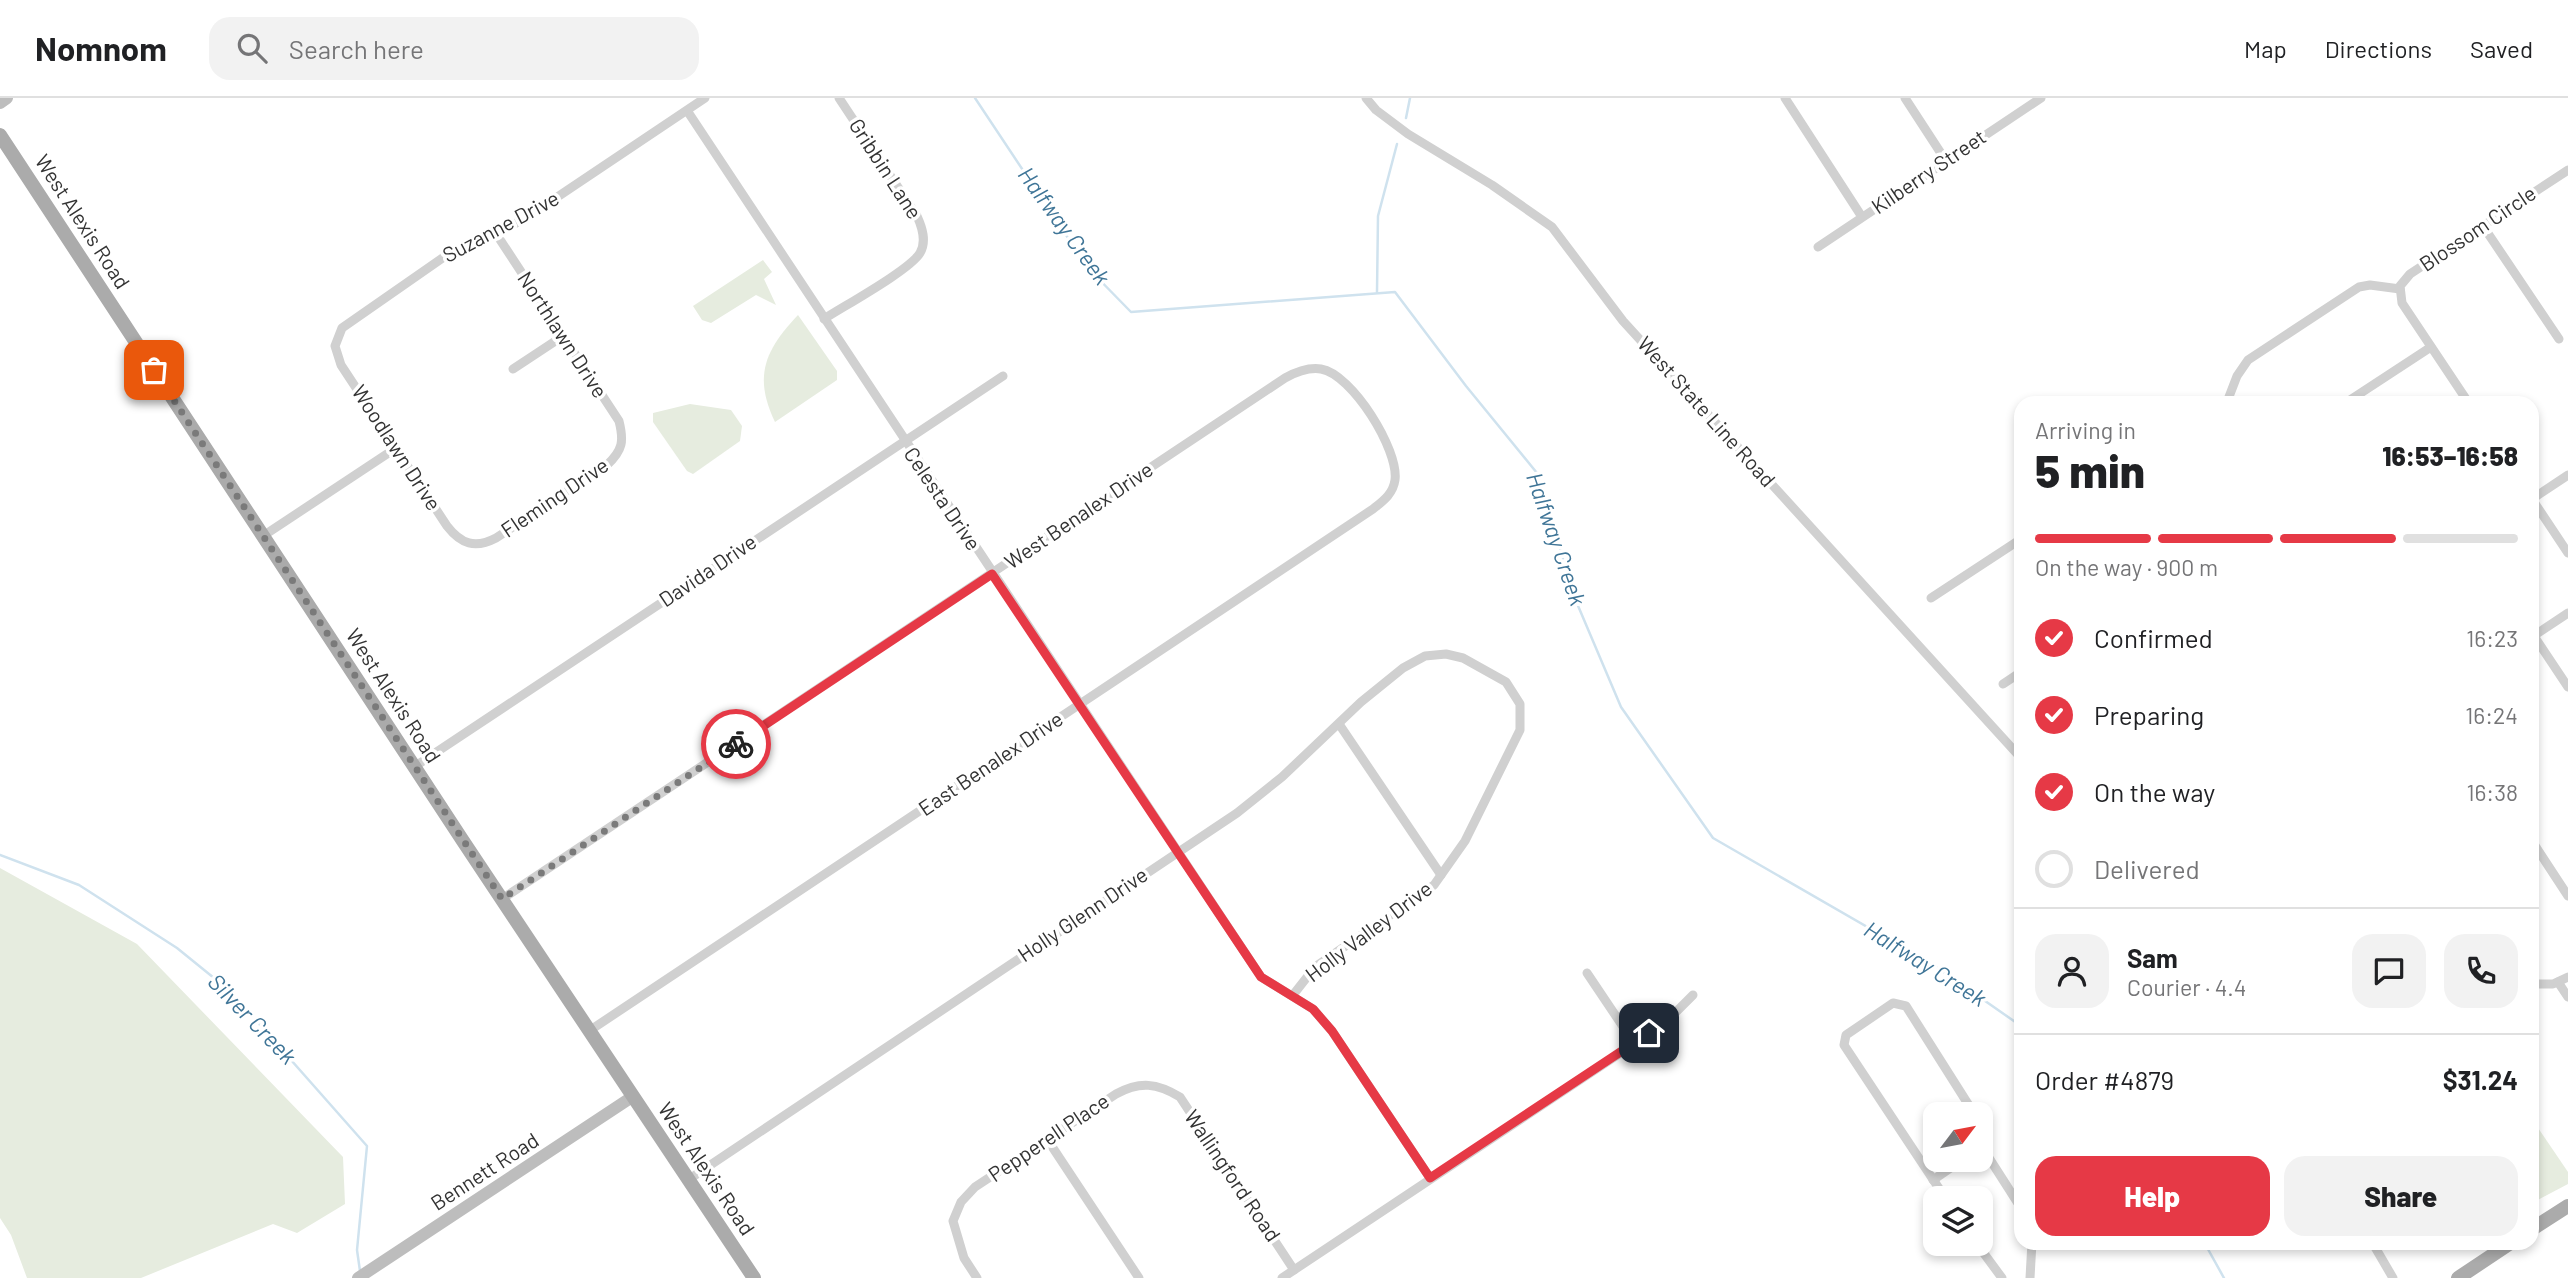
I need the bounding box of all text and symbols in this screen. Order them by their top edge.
search box [209,17,699,80]
text: Nomnom [35,28,167,68]
icon: search [233,29,271,67]
text: Search here [289,33,424,64]
text: Map [2244,34,2287,63]
text: Directions [2325,34,2432,63]
text: Saved [2470,34,2533,63]
street label: Gribbin Lane [845,113,928,223]
street label: Kilberry Street [1866,123,1990,218]
street label: West Alexis Road [31,149,136,293]
water label: Halfway Creek [1013,161,1117,290]
street label: Blossom Circle [2414,180,2540,276]
street label: Suzanne Drive [438,185,563,267]
street label: Northlawn Drive [513,266,613,402]
street label: West State Line Road [1633,331,1781,491]
pin [124,340,184,400]
icon: bag [135,351,173,389]
street label: Woodlawn Drive [347,380,447,515]
text: Arriving in [2035,416,2136,444]
text: 16:53–16:58 [2382,440,2518,471]
street label: Celesta Drive [900,442,987,555]
text: 5 min [2035,442,2145,497]
street label: Fleming Drive [496,452,613,542]
street label: West Benalex Drive [999,456,1157,574]
water label: Halfway Creek [1521,468,1593,609]
street label: Davida Drive [654,528,761,611]
text: On the way · 900 m [2035,553,2218,581]
icon: check [2035,619,2073,657]
text: Confirmed [2094,622,2213,653]
street label: West Alexis Road [342,623,447,767]
text: 16:23 [2466,624,2518,652]
icon: check [2035,696,2073,734]
text: Preparing [2094,699,2204,730]
text: 16:24 [2465,701,2518,729]
street label: East Benalex Drive [913,705,1067,820]
courier [701,709,771,779]
icon: bike [717,725,755,763]
icon: check [2035,773,2073,811]
text: On the way [2094,776,2215,807]
text: 16:38 [2466,778,2518,806]
text: Delivered [2094,853,2200,884]
street label: Holly Glenn Drive [1012,861,1152,966]
street label: Holly Valley Drive [1300,875,1436,987]
water label: Halfway Creek [1859,914,1992,1012]
button: person [2035,934,2109,1008]
button: chat [2352,934,2426,1008]
button: phone [2444,934,2518,1008]
text: Sam [2127,942,2178,973]
water label: Silver Creek [203,967,303,1069]
text: Courier · 4.4 [2127,973,2246,1001]
pin [1619,1003,1679,1063]
icon: home [1630,1014,1668,1052]
text: Order #4879 [2035,1064,2174,1095]
text: $31.24 [2443,1064,2518,1095]
street label: Pepperell Place [983,1087,1113,1186]
street label: West Alexis Road [654,1097,761,1239]
north arrow [1923,1102,1993,1172]
map controls [1923,1102,1993,1256]
street label: Wallingford Road [1180,1105,1286,1246]
street label: Bennett Road [425,1127,543,1215]
button: Help [2035,1156,2270,1236]
button: Share [2284,1156,2518,1236]
button: layers [1923,1186,1993,1256]

